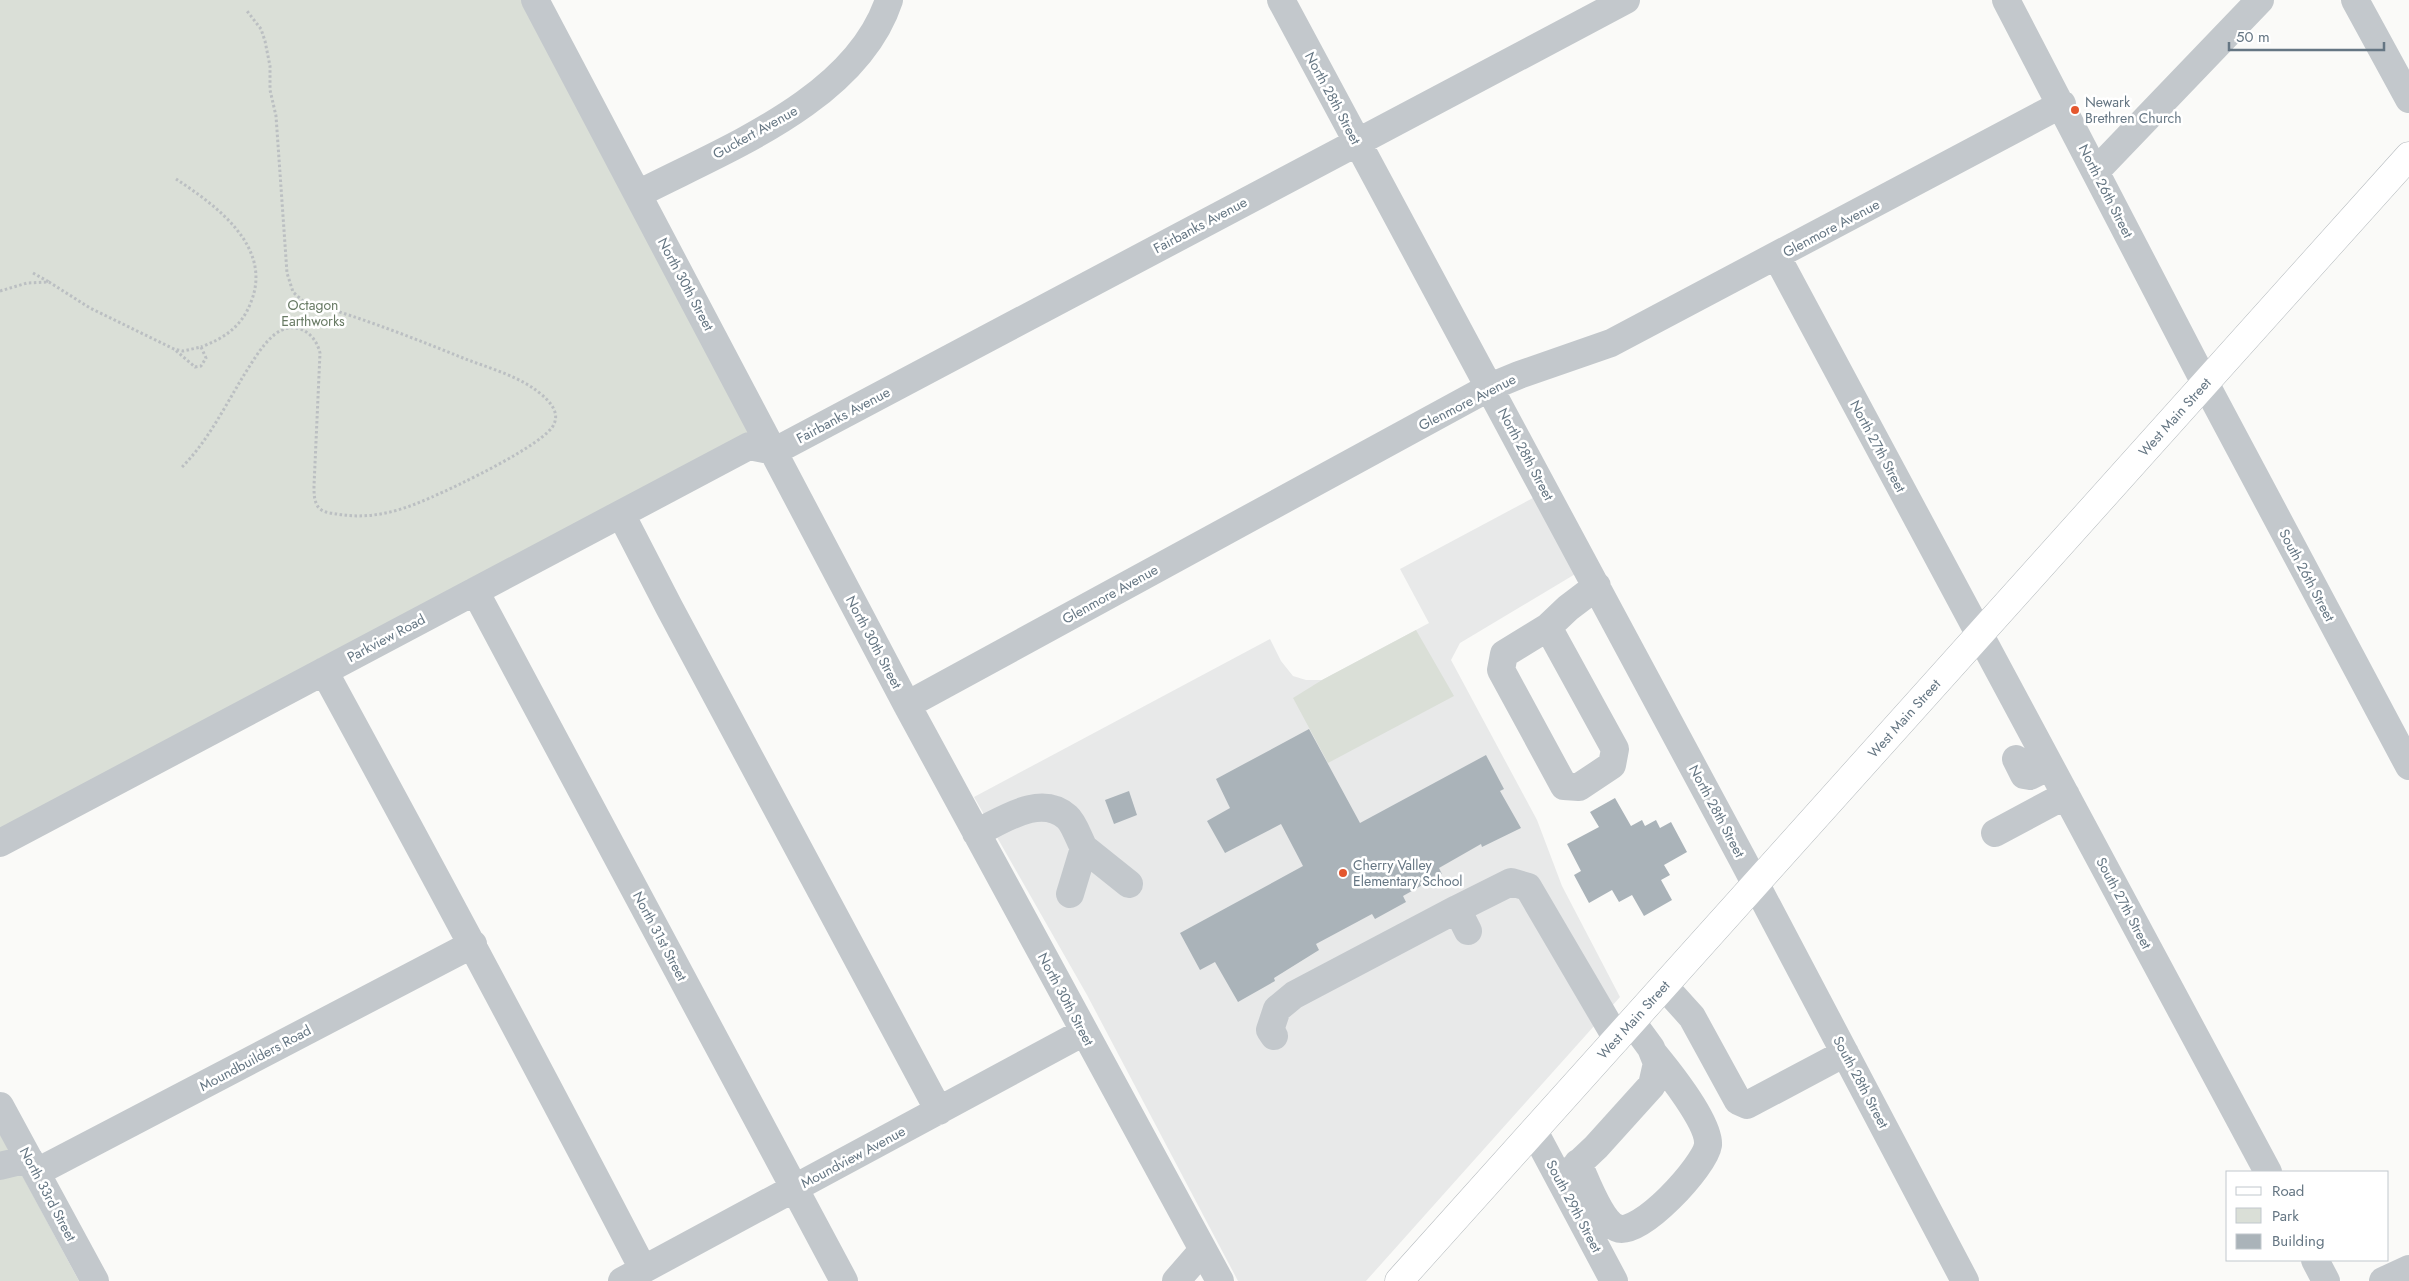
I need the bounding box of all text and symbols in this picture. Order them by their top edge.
scale bar [2229,20,2384,52]
text: 50 m [2236,26,2270,48]
street label: North 28th Street [1300,48,1366,148]
place label: Newark Brethren Church [2085,92,2182,128]
street label: Guckert Avenue [709,100,801,164]
marker: Newark Brethren Church [2069,104,2081,116]
street label: North 26th Street [2074,141,2138,242]
street label: Fairbanks Avenue [1150,192,1250,258]
street label: Glenmore Avenue [1779,194,1883,262]
street label: North 30th Street [653,234,719,335]
park label: Octagon Earthworks [281,295,345,331]
street label: Glenmore Avenue [1415,369,1519,435]
street label: West Main Street [2134,373,2216,461]
street label: Fairbanks Avenue [793,382,893,448]
street label: North 27th Street [1845,396,1911,496]
street label: North 28th Street [1493,404,1559,504]
street label: South 26th Street [2274,525,2340,625]
street label: Glenmore Avenue [1058,559,1162,629]
street label: North 30th Street [841,592,907,693]
street label: Parkview Road [343,609,429,667]
street label: West Main Street [1863,674,1945,762]
street label: North 28th Street [1684,761,1750,861]
street label: South 27th Street [2091,854,2157,953]
place label: Cherry Valley Elementary School [1353,855,1463,891]
marker: Cherry Valley Elementary School [1337,867,1349,879]
street label: North 31st Street [628,888,692,985]
street label: North 30th Street [1033,949,1099,1050]
street label: West Main Street [1593,975,1675,1064]
street label: Moundbuilders Road [196,1020,314,1096]
street label: South 28th Street [1828,1032,1894,1132]
street label: Moundview Avenue [797,1121,909,1193]
street label: North 33rd Street [15,1143,82,1245]
street label: South 29th Street [1541,1156,1607,1256]
legend [2226,1171,2389,1261]
text: Road [2272,1180,2304,1202]
text: Park [2272,1205,2299,1227]
text: Building [2272,1230,2324,1252]

